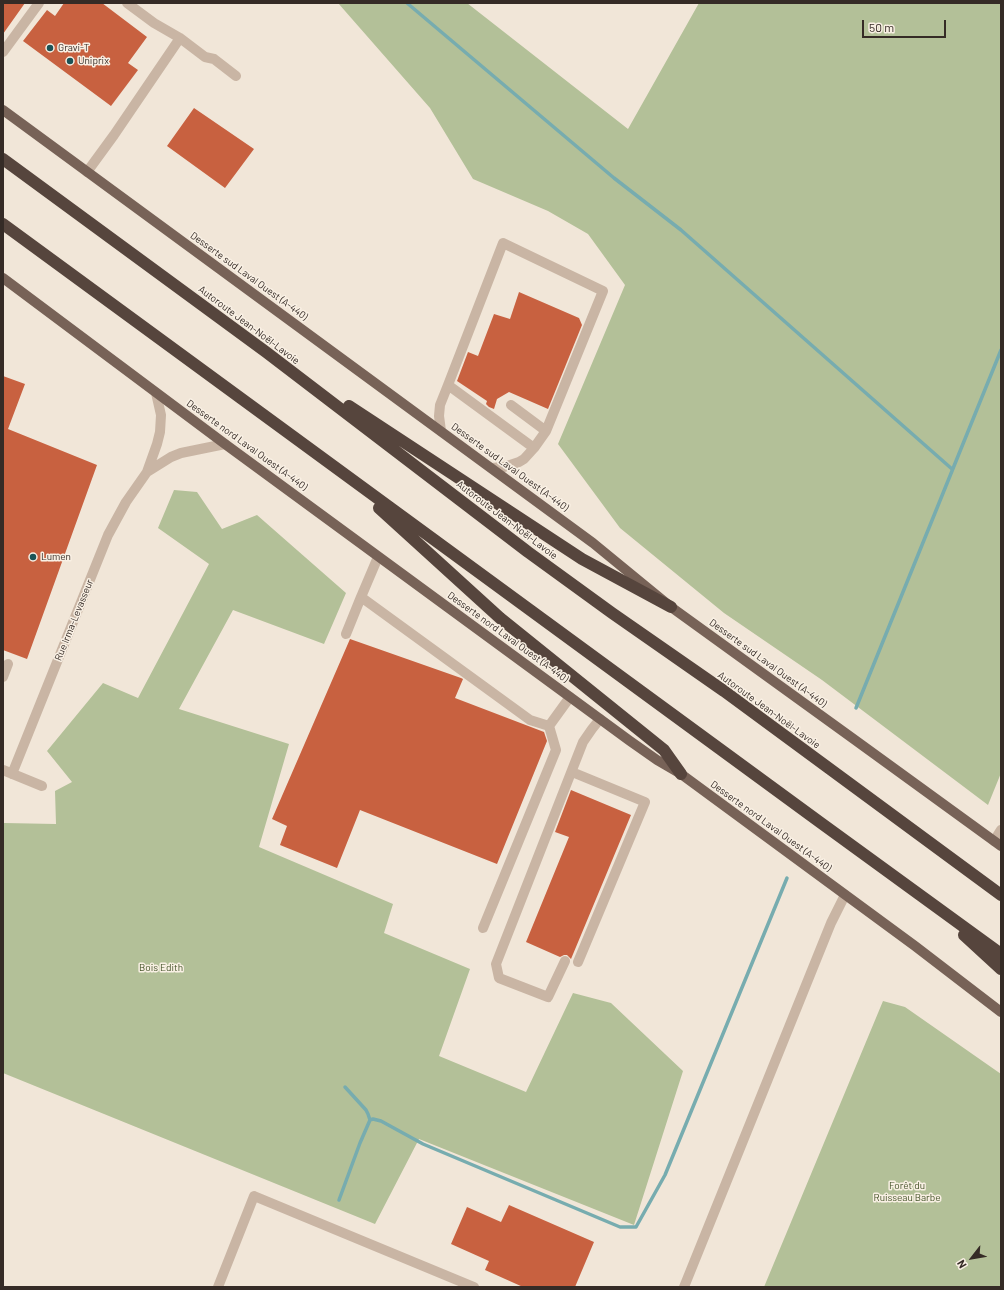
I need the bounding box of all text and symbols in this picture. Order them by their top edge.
scale bar [864,12,948,38]
text: 50 m [869,20,894,34]
place label: Gravi-T [58,42,89,54]
marker: Gravi-T [45,43,55,53]
place label: Uniprix [78,55,109,67]
marker: Uniprix [65,56,75,66]
street label: Desserte sud Laval Ouest (A-440) [188,229,310,323]
street label: Autoroute Jean-Noël-Lavoie [196,283,302,367]
street label: Desserte nord Laval Ouest (A-440) [184,397,310,493]
street label: Desserte sud Laval Ouest (A-440) [449,420,571,514]
street label: Autoroute Jean-Noël-Lavoie [454,478,560,562]
place label: Lumen [41,551,71,563]
marker: Lumen [28,552,38,562]
street label: Rue Irma-Levasseur [52,578,96,662]
street label: Desserte nord Laval Ouest (A-440) [445,589,571,685]
street label: Desserte sud Laval Ouest (A-440) [707,616,829,710]
street label: Autoroute Jean-Noël-Lavoie [716,669,822,751]
street label: Desserte nord Laval Ouest (A-440) [708,778,834,874]
park label: Bois Edith [139,962,183,974]
park label: Forêt du Ruisseau Barbe [874,1180,940,1204]
north arrow [952,1238,992,1278]
text: N [954,1258,969,1271]

